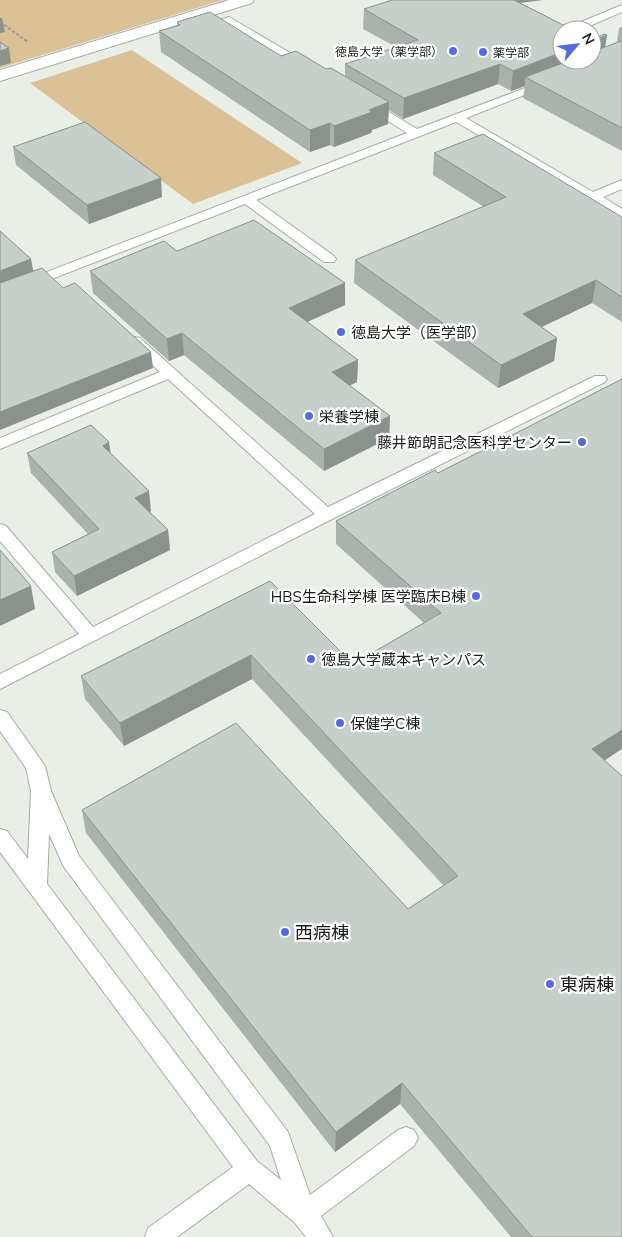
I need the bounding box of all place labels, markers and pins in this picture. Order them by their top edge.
place label: 徳島大学（薬学部） [335,44,443,59]
marker: 徳島大学（薬学部） [447,45,459,57]
place label: 薬学部 [493,45,529,60]
marker: 薬学部 [477,46,489,58]
place label: 徳島大学（医学部） [351,323,486,342]
marker: 徳島大学（医学部） [335,326,347,338]
place label: 栄養学棟 [319,407,379,426]
marker: 栄養学棟 [303,410,315,422]
place label: 藤井節朗記念医科学センター [377,433,572,452]
marker: 藤井節朗記念医科学センター [576,436,588,448]
place label: HBS生命科学棟 医学臨床B棟 [271,587,466,606]
marker: HBS生命科学棟 医学臨床B棟 [470,590,482,602]
place label: 徳島大学蔵本キャンパス [321,650,486,669]
marker: 徳島大学蔵本キャンパス [305,653,317,665]
place label: 保健学C棟 [350,714,420,733]
marker: 保健学C棟 [334,717,346,729]
place label: 西病棟 [295,921,349,944]
marker: 西病棟 [279,926,291,938]
place label: 東病棟 [560,973,614,996]
marker: 東病棟 [544,978,556,990]

